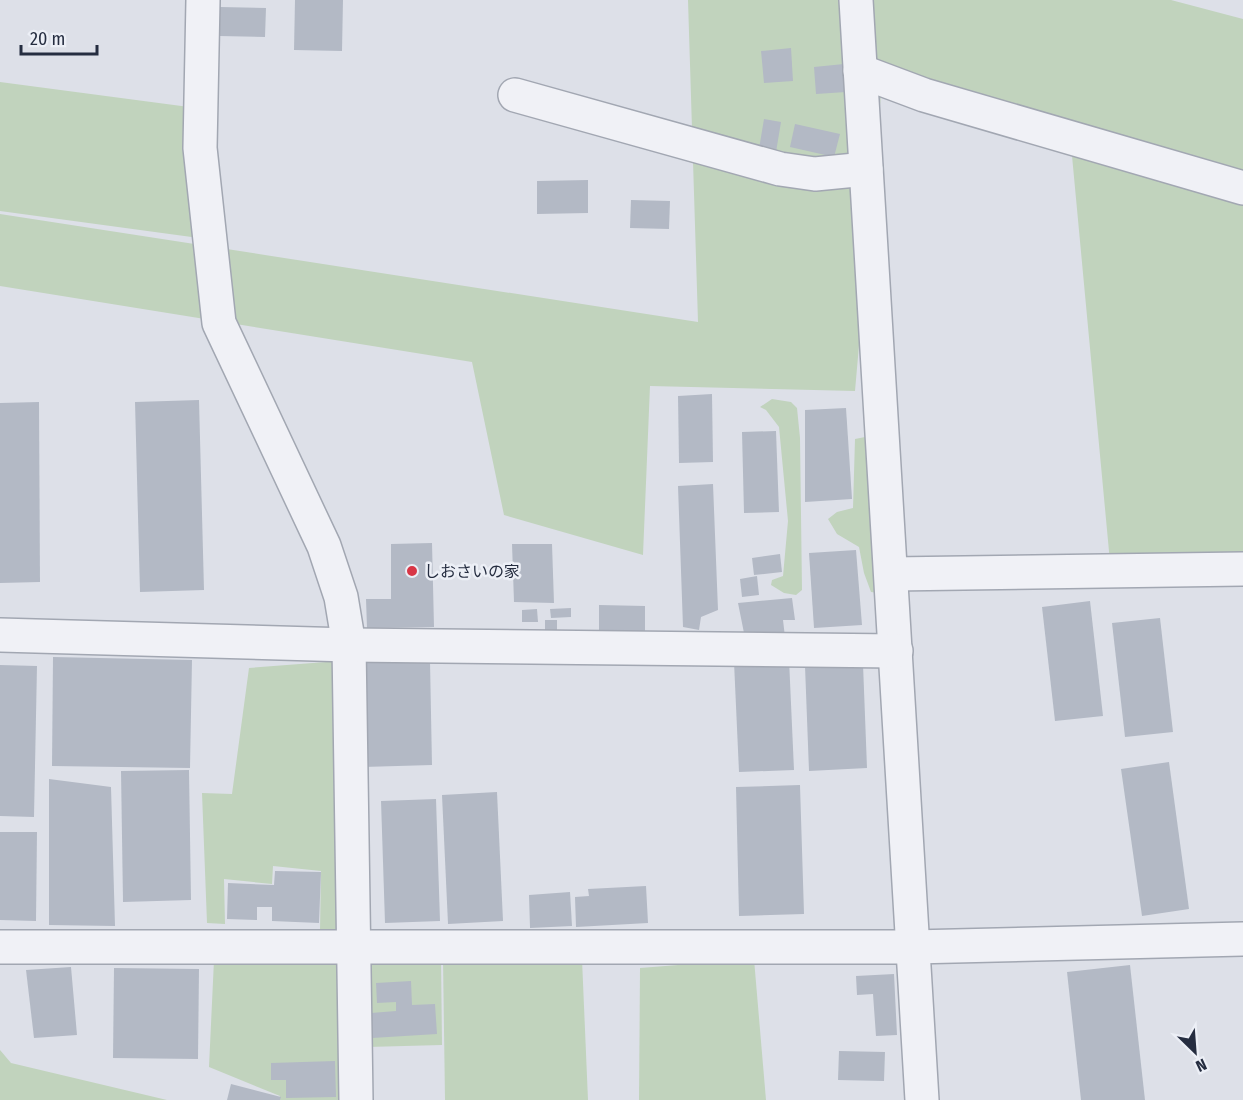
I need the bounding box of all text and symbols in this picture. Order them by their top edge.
scale bar [21,18,98,56]
text: 20 m [30,28,65,50]
place label: しおさいの家 [424,562,520,581]
marker: しおさいの家 [405,564,419,578]
north arrow [1165,1022,1225,1082]
text: N [1193,1055,1209,1076]

